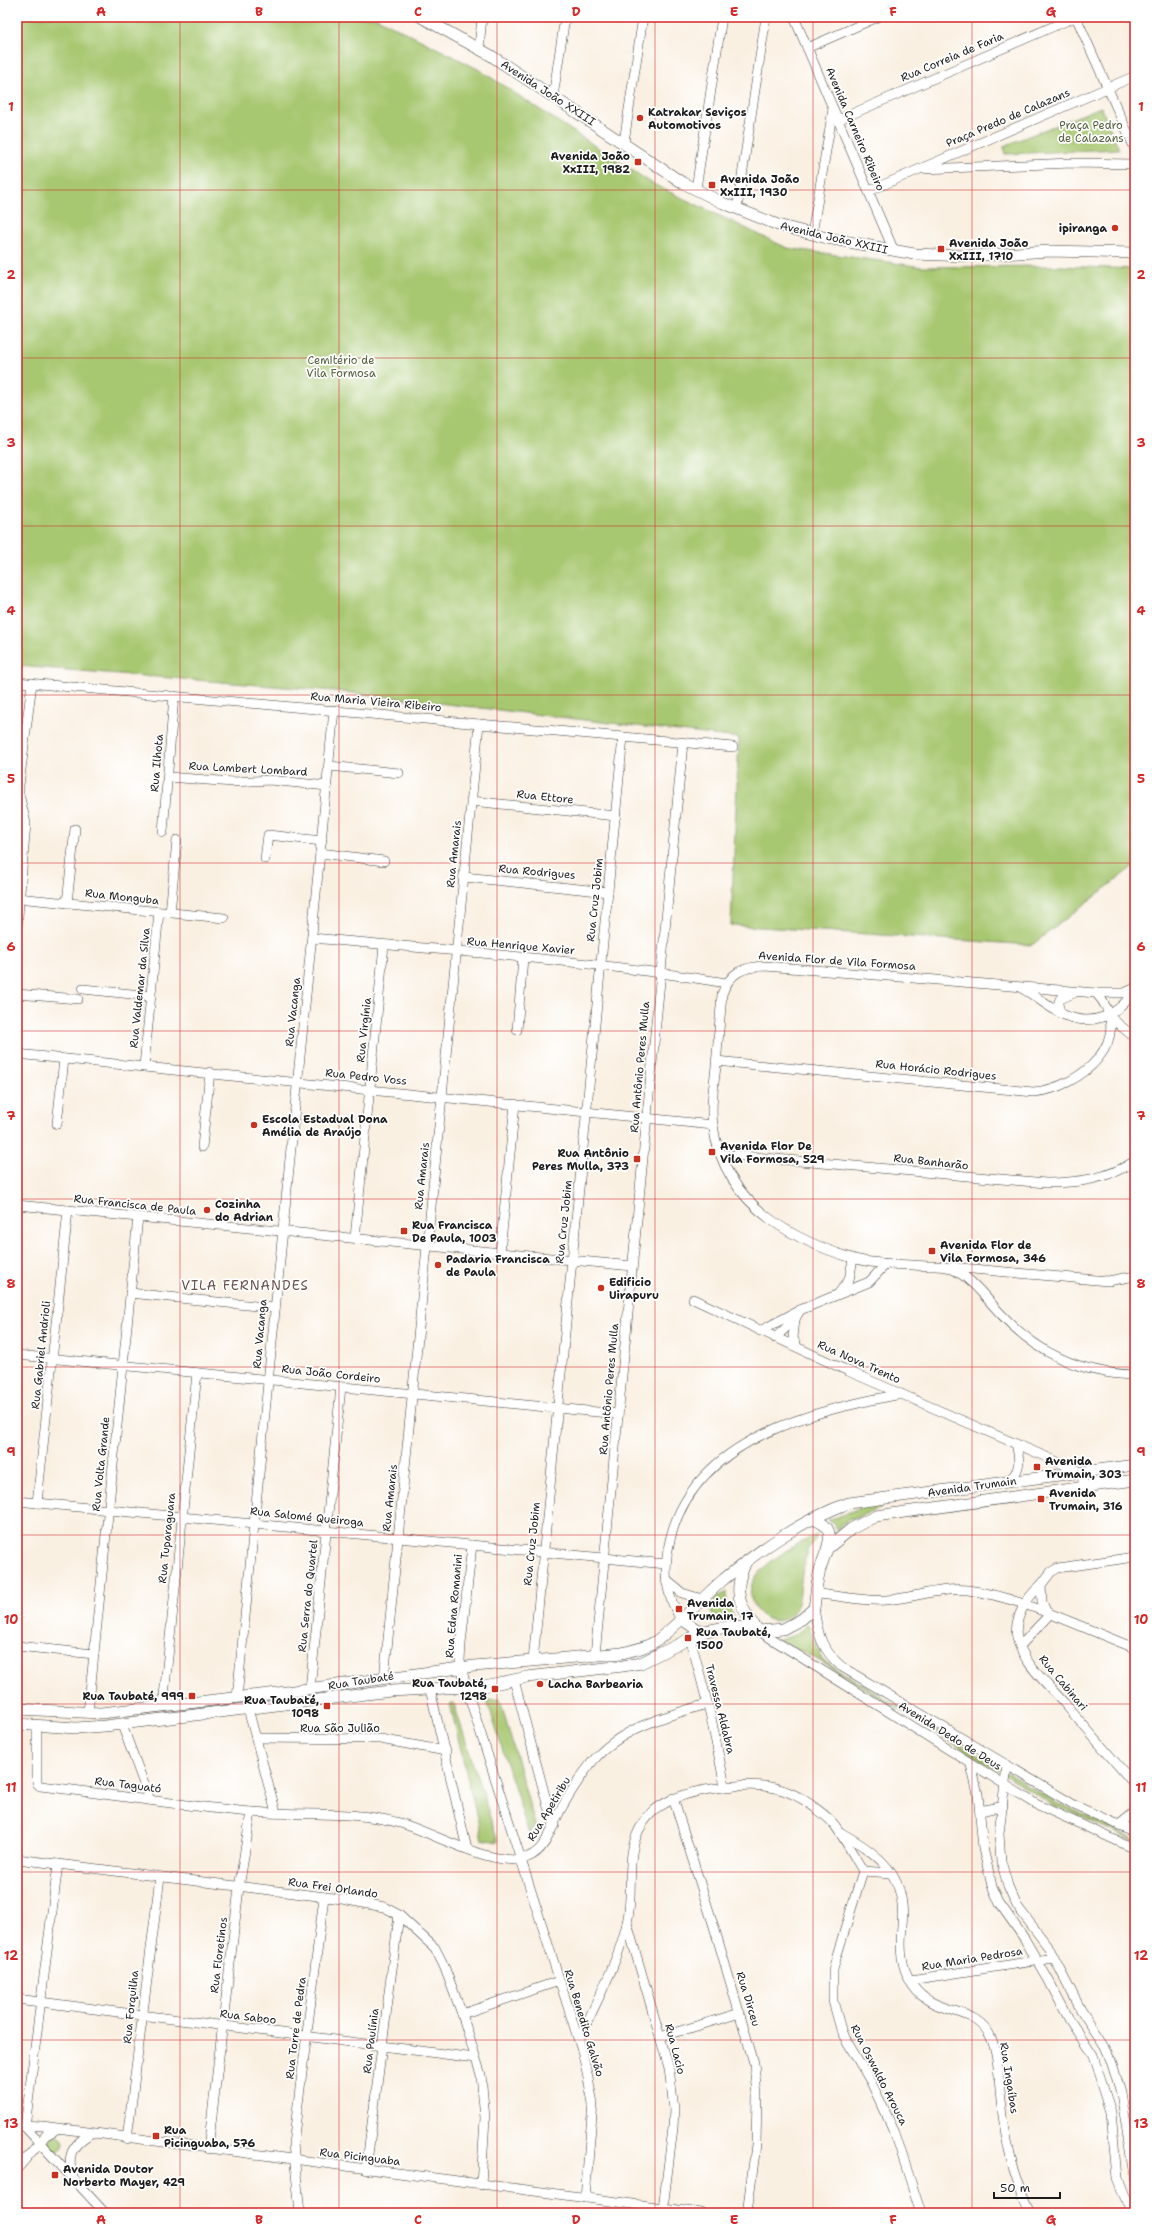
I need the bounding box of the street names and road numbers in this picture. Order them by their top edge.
street label: Rua Correia de Faria [898,29,1006,85]
street label: Avenida João XXIII [498,57,598,129]
street label: Avenida Carneiro Ribeiro [822,65,888,193]
street label: Praça Predo de Calazans [944,85,1072,151]
street label: Avenida João XXIII [779,218,889,258]
street label: Rua Maria Vieira Ribeiro [310,689,442,715]
street label: Rua Ilhota [147,733,167,793]
street label: Rua Lambert Lombard [188,758,308,780]
street label: Rua Ettore [516,787,574,807]
street label: Rua Amarais [443,819,465,889]
street label: Rua Cruz Jobim [583,857,607,942]
street label: Rua Rodrigues [498,861,576,883]
street label: Rua Monguba [84,886,160,908]
street label: Rua Valdemar da Silva [126,927,154,1049]
street label: Rua Henrique Xavier [466,934,576,958]
street label: Avenida Flor de Vila Formosa [758,948,916,974]
street label: Rua Vacanga [282,976,304,1048]
street label: Rua Virgínia [353,997,375,1063]
street label: Rua Antônio Peres Mulla [627,1001,653,1133]
street label: Rua Horácio Rodrigues [875,1056,997,1084]
street label: Rua Pedro Voss [324,1065,408,1089]
street label: Rua Amarais [411,1141,433,1211]
street label: Rua Banharão [893,1151,970,1173]
street label: Rua Cruz Jobim [552,1179,576,1264]
street label: Rua Francisca de Paula [73,1191,197,1219]
street label: Rua Vacanga [249,1298,271,1369]
street label: Rua Gabriel Andrioli [28,1300,54,1410]
street label: Rua Antônio Peres Mulla [596,1323,622,1455]
street label: Rua Nova Trento [815,1337,903,1387]
street label: Rua João Cordeiro [281,1361,382,1387]
street label: Rua Volta Grande [89,1416,113,1512]
street label: Rua Amarais [379,1463,401,1533]
street label: Avenida Trumain [927,1473,1018,1501]
street label: Rua Tuparaguara [155,1492,179,1584]
street label: Rua Cruz Jobim [520,1501,544,1586]
street label: Rua Salomé Queiroga [249,1504,365,1530]
street label: Rua Serra do Quartel [295,1538,321,1653]
street label: Rua Edna Romanini [442,1553,466,1659]
street label: Rua Cabinari [1035,1652,1091,1714]
street label: Travessa Aldabra [702,1662,738,1756]
street label: Rua Taubaté [327,1668,395,1694]
street label: Avenida Dedo de Deus [896,1698,1004,1774]
street label: Rua São Julião [300,1721,380,1736]
street label: Rua Taguató [94,1773,163,1797]
street label: Rua Apetiribu [524,1774,574,1844]
street label: Rua Frei Orlando [287,1874,379,1902]
street label: Rua Floretinos [207,1916,231,1994]
street label: Rua Maria Pedrosa [920,1944,1024,1974]
street label: Rua Benedito Galvão [561,1967,608,2079]
street label: Rua Forquilha [120,1969,142,2044]
street label: Rua Dirceu [733,1970,763,2028]
street label: Rua Torre de Pedra [282,1976,310,2080]
street label: Rua Saboo [219,2006,277,2028]
street label: Rua Paulínia [360,2007,382,2075]
street label: Rua Lacio [661,2022,689,2076]
street label: Rua Oswaldo Arouca [847,2022,911,2128]
street label: Rua Ingaíbas [996,2041,1022,2115]
street label: Rua Picinguaba [319,2145,401,2169]

